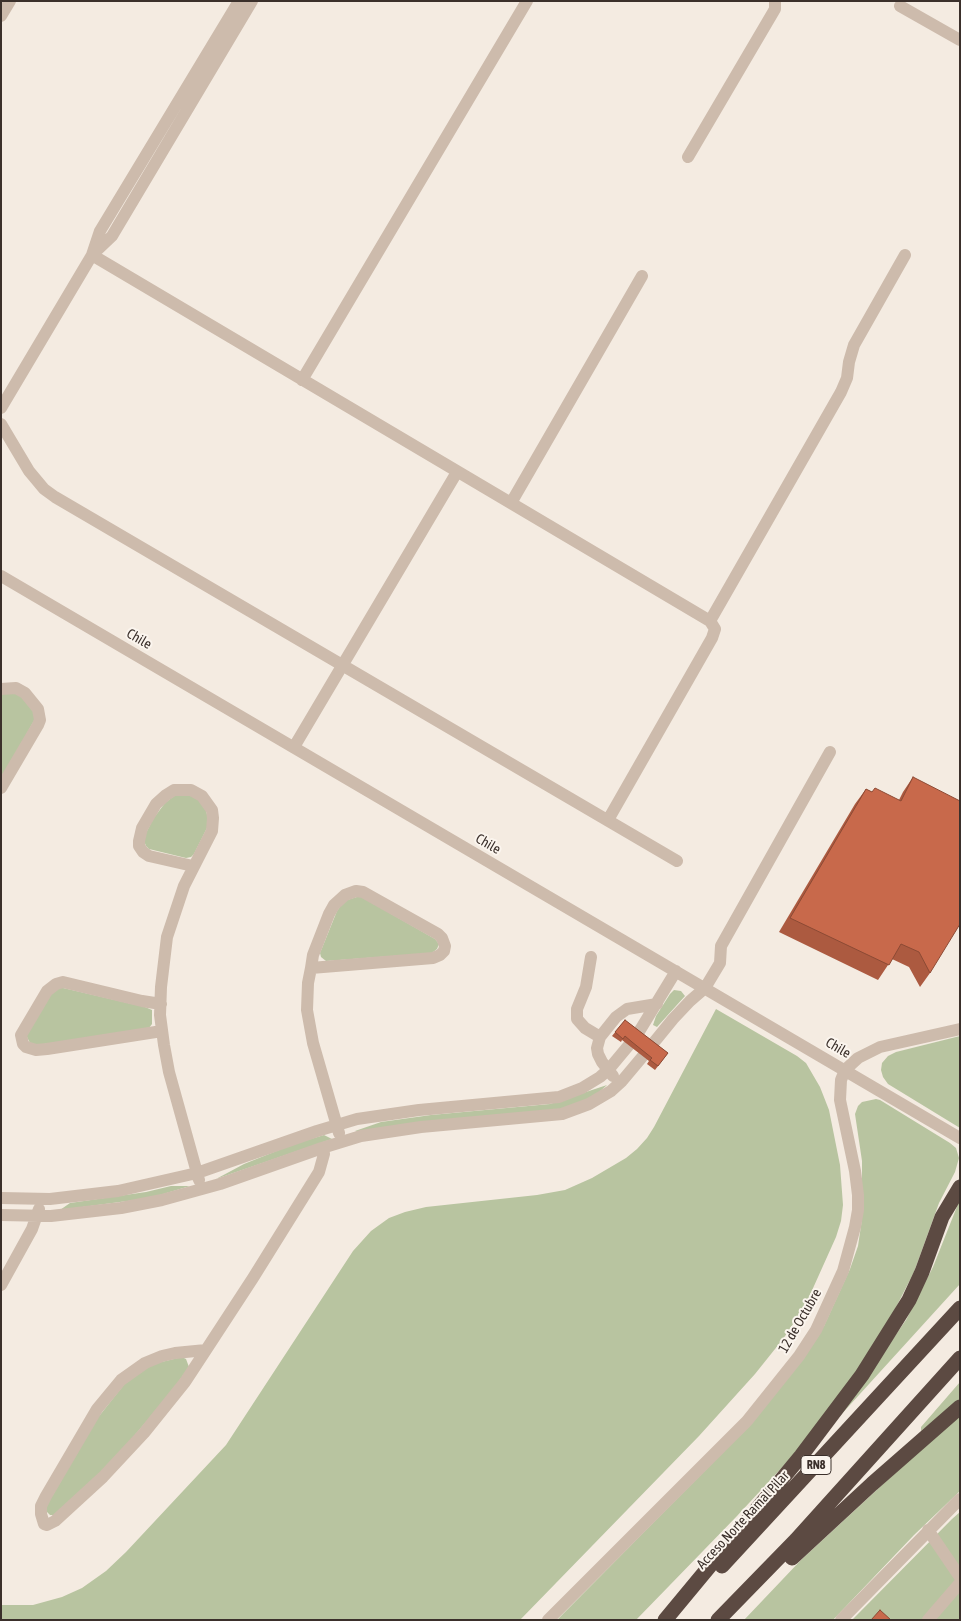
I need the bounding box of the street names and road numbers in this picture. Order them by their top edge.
street label: Chile [123,625,155,653]
street label: Chile [472,830,504,858]
street label: Chile [822,1034,854,1062]
street label: 12 de Octubre [775,1286,825,1356]
road number: RN8 [801,1456,831,1474]
street label: Acceso Norte Ramal Pilar [693,1468,793,1572]

